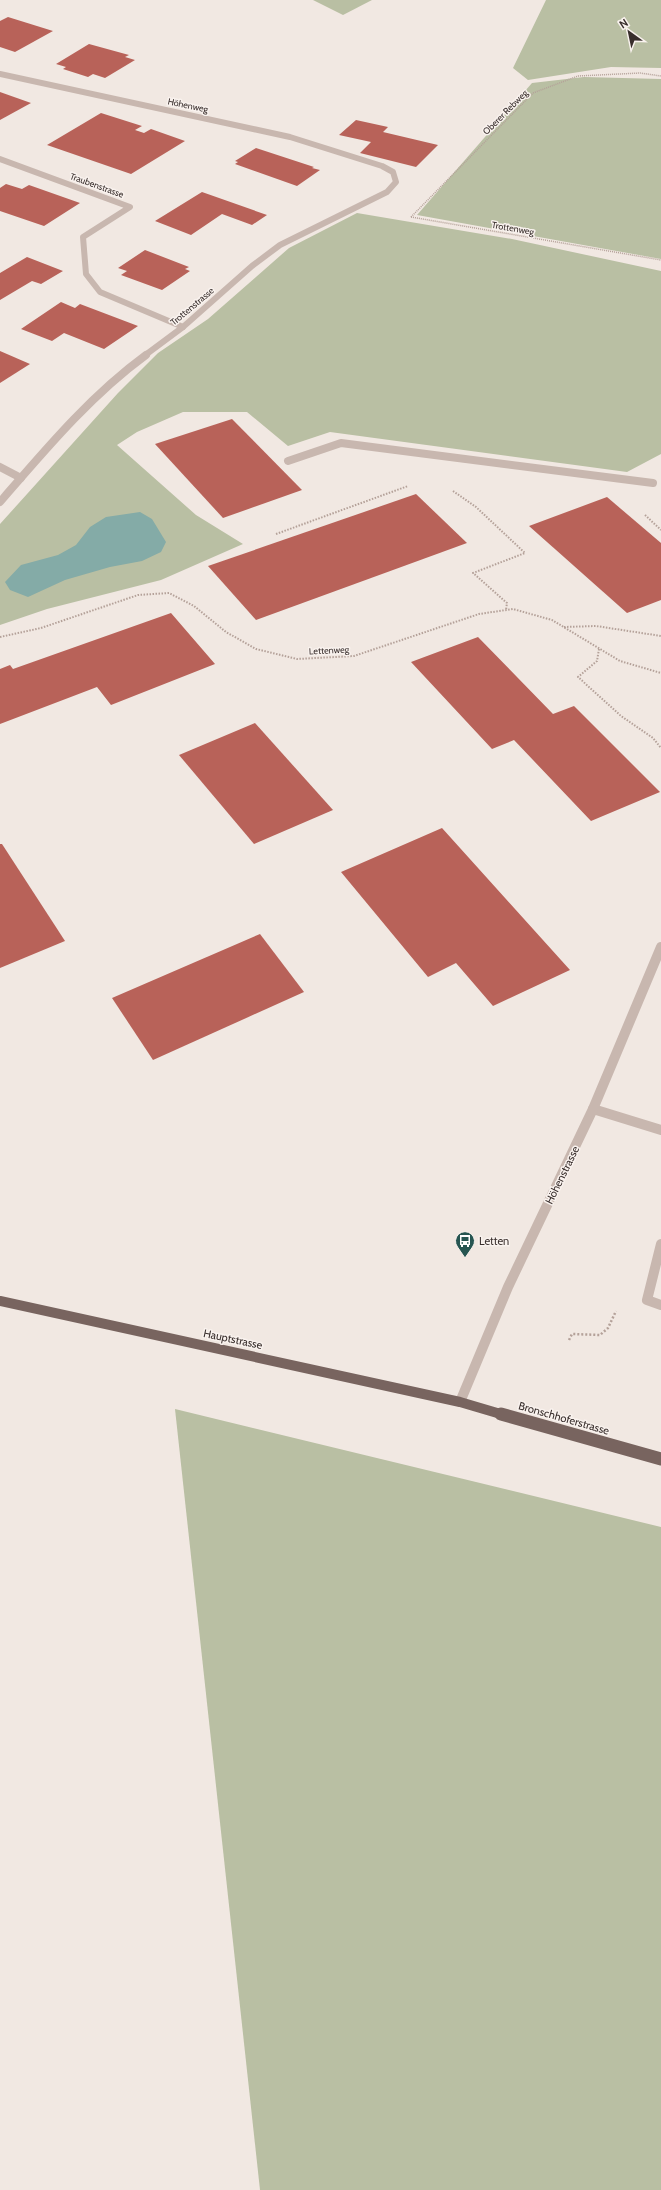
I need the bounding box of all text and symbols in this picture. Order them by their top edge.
north arrow [609,12,649,52]
text: N [616,16,631,32]
street label: Oberer Rebweg [480,87,530,137]
street label: Höhenweg [167,95,210,115]
street label: Traubenstrasse [69,170,126,200]
street label: Trottenweg [491,219,536,237]
street label: Trottenstrasse [168,284,216,327]
street label: Lettenweg [309,643,350,657]
street label: Höhenstrasse [542,1143,582,1206]
bus stop icon: Letten [454,1230,476,1258]
place label: Letten [479,1234,509,1248]
street label: Hauptstrasse [202,1326,264,1352]
street label: Bronschhoferstrasse [517,1398,611,1438]

